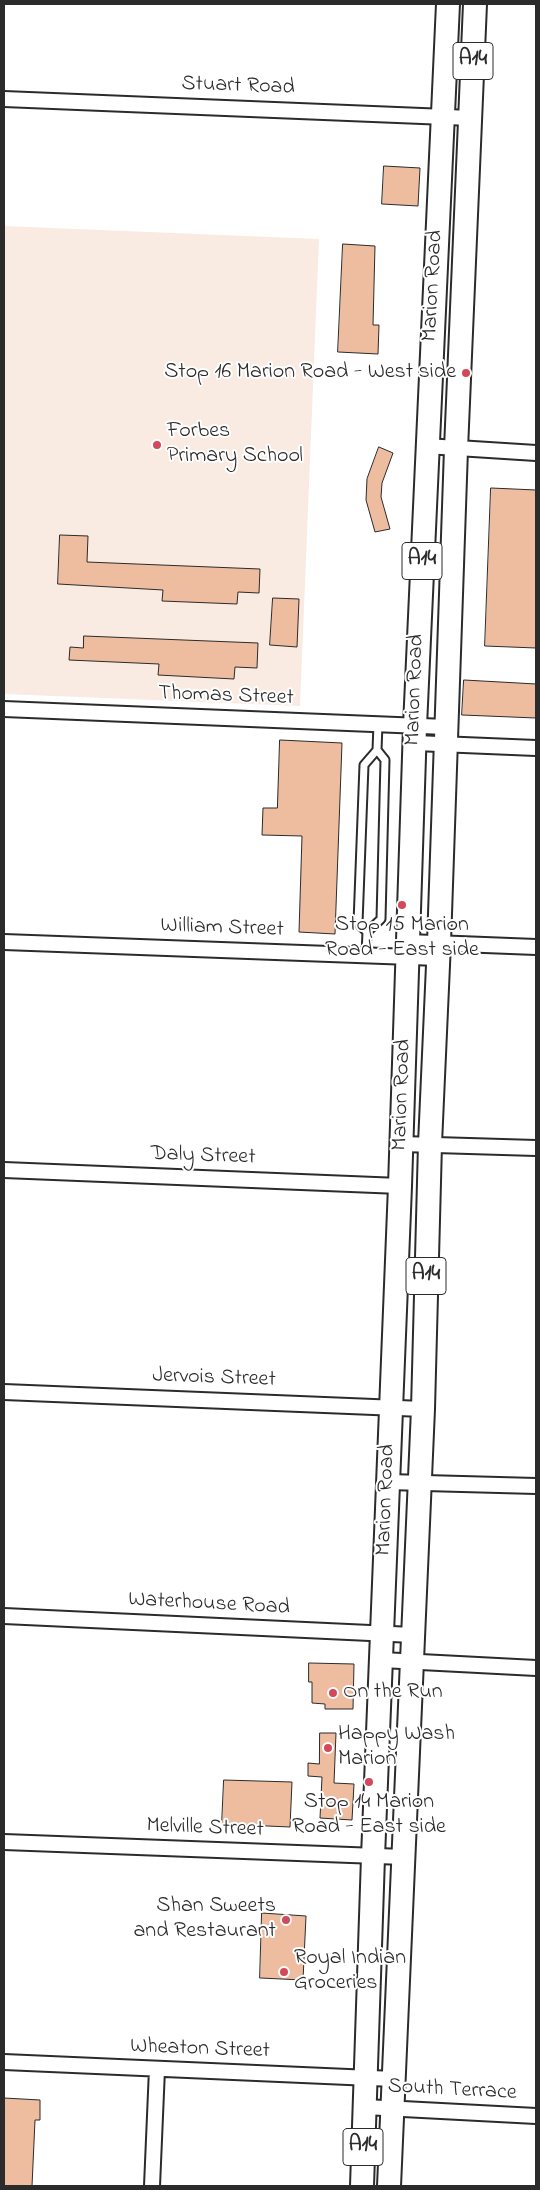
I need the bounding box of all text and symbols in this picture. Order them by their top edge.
road number: A14 [453,42,493,80]
street label: Stuart Road [181,72,295,102]
street label: Marion Road [418,230,450,342]
place label: Stop 16 Marion Road - West side [164,360,456,386]
marker: Stop 16 Marion Road - West side [460,367,472,379]
place label: Forbes Primary School [167,419,303,471]
marker: Forbes Primary School [151,439,163,451]
road number: A14 [402,542,442,580]
street label: Marion Road [401,634,431,746]
street label: Thomas Street [158,681,294,713]
marker: Stop 15 Marion Road - East side [396,899,408,911]
place label: Stop 15 Marion Road - East side [325,913,479,964]
street label: William Street [160,914,284,944]
street label: Marion Road [388,1039,418,1151]
street label: Daly Street [150,1142,256,1172]
road number: A14 [406,1258,446,1294]
street label: Jervois Street [152,1364,276,1394]
street label: Marion Road [372,1444,402,1556]
street label: Waterhouse Road [128,1588,290,1622]
place label: On the Run [343,1680,443,1706]
marker: On the Run [327,1687,339,1699]
place label: Happy Wash Marion [338,1722,455,1774]
marker: Happy Wash Marion [322,1742,334,1754]
marker: Stop 14 Marion Road - East side [363,1776,375,1788]
place label: Stop 14 Marion Road - East side [292,1790,446,1842]
street label: Melville Street [146,1814,264,1844]
place label: Shan Sweets and Restaurant [133,1894,276,1945]
marker: Shan Sweets and Restaurant [280,1914,292,1926]
place label: Royal Indian Groceries [294,1946,406,1998]
marker: Royal Indian Groceries [278,1966,290,1978]
street label: Wheaton Street [130,2034,270,2066]
street label: South Terrace [387,2074,517,2108]
road number: A14 [343,2128,383,2166]

